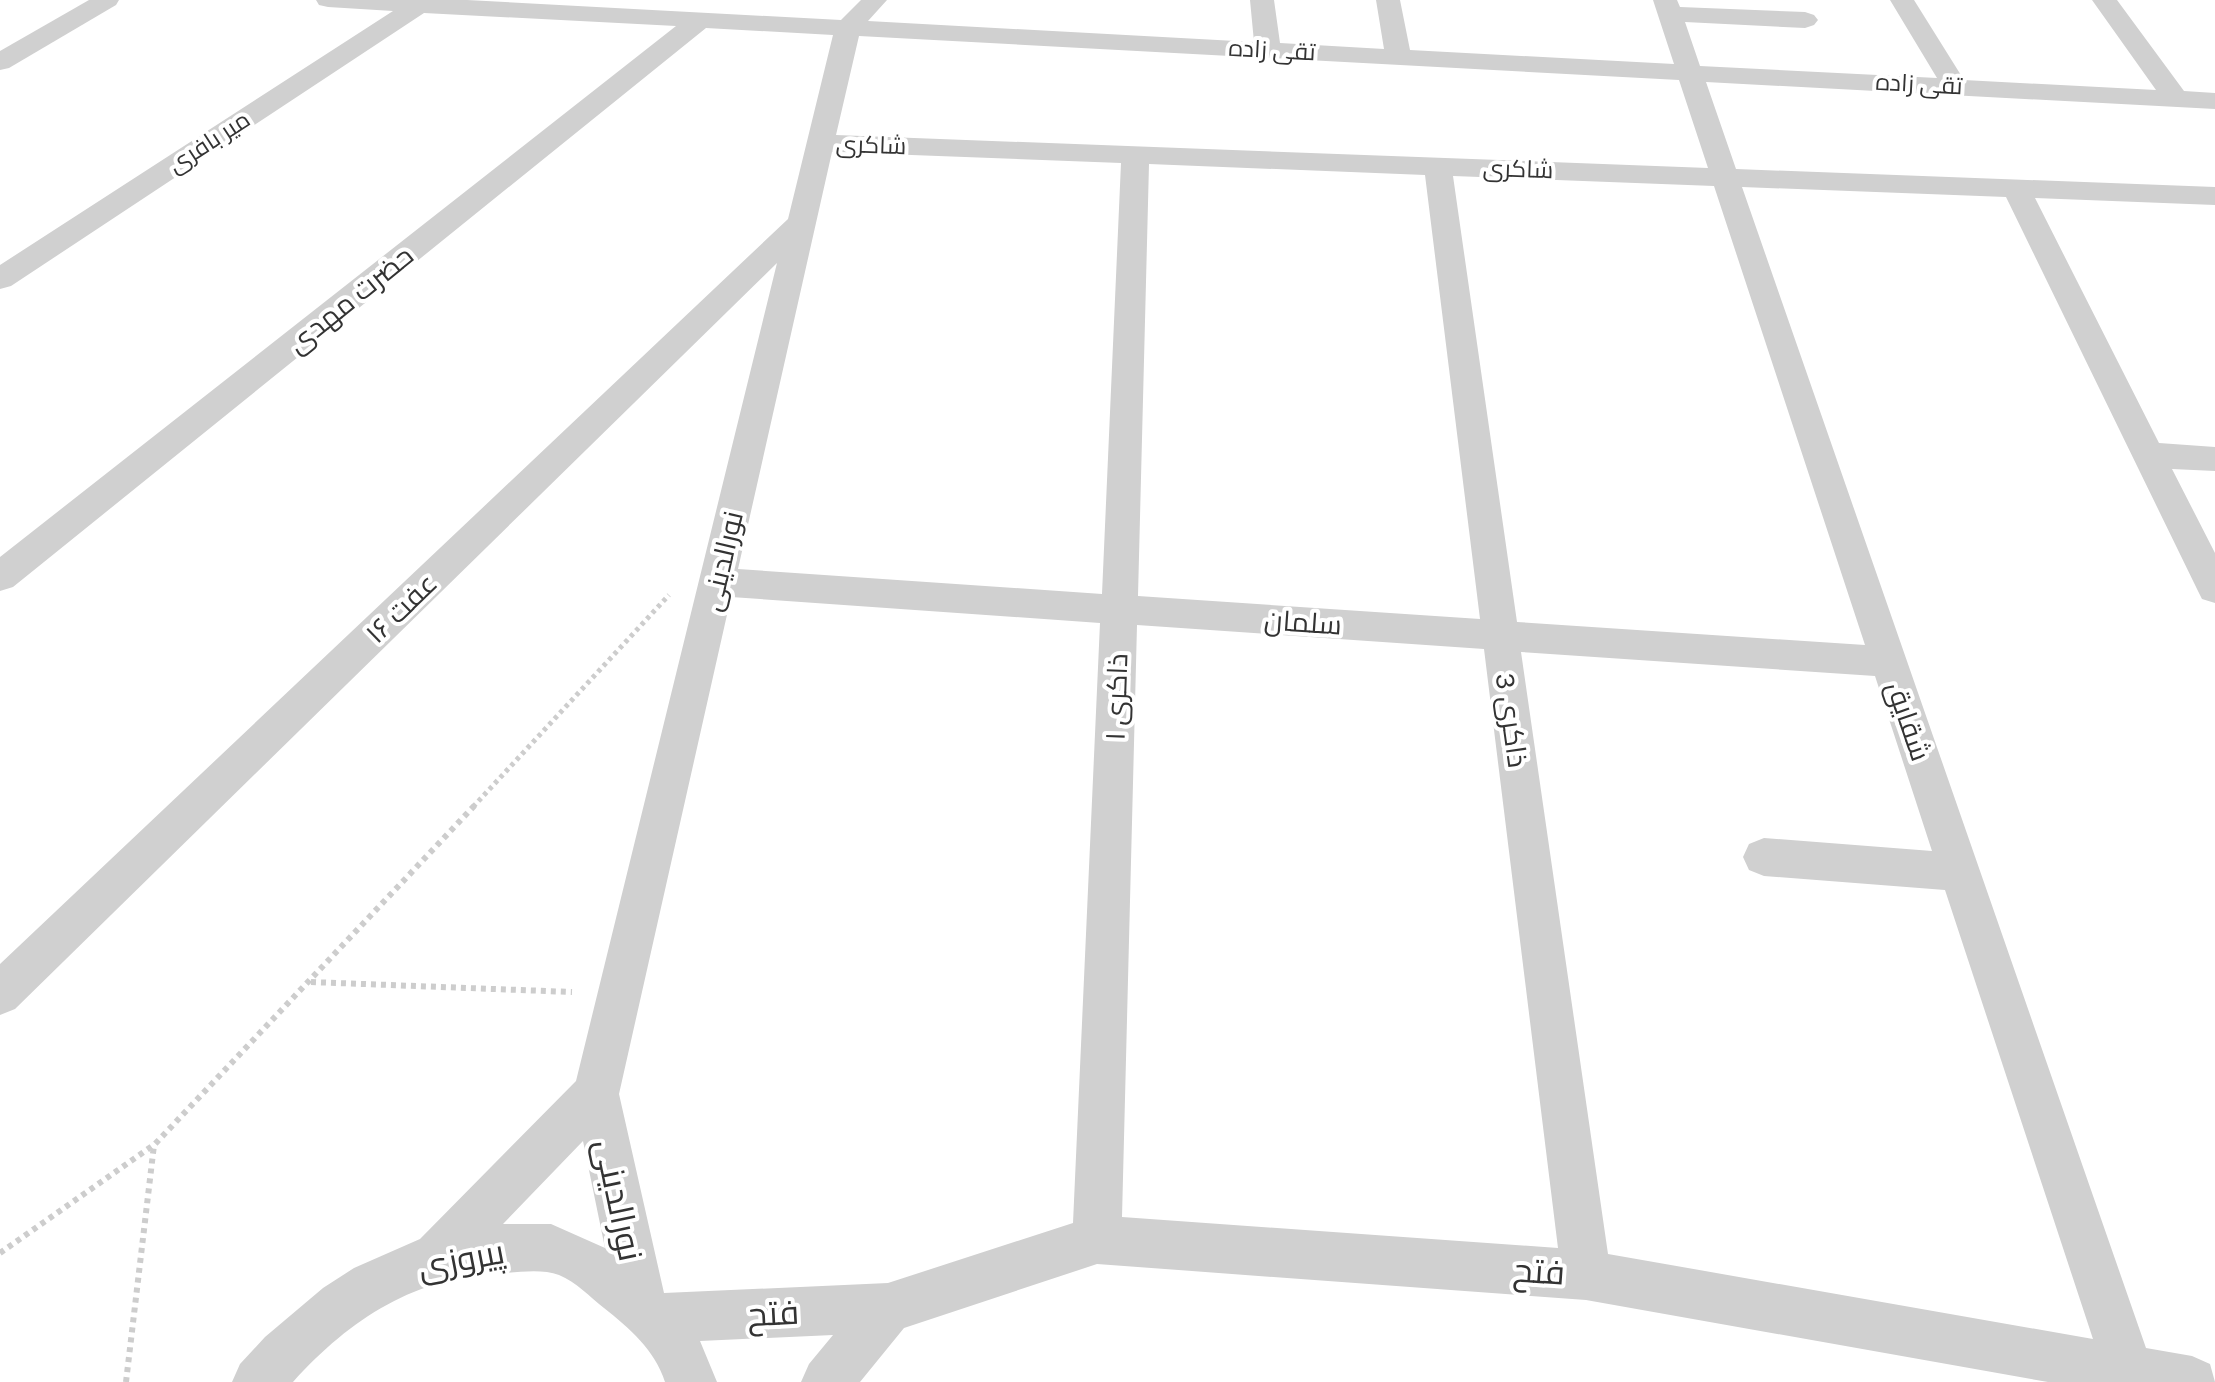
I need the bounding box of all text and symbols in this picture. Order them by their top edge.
street label: تقی زاده [1228,34,1317,66]
street label: تقی زاده [1875,68,1964,100]
street label: میر بافری [163,105,255,179]
street label: شاکری [835,130,907,160]
street label: شاکری [1482,154,1554,184]
street label: حضرت مهدی [281,239,420,360]
street label: نورالدینی [695,508,750,614]
street label: عفت ۱۶ [359,567,444,650]
street label: سلمان [1263,603,1343,642]
street label: ذاکری ۱ [1098,653,1135,741]
street label: ذاکری 3 [1489,671,1534,770]
street label: شقایق [1880,677,1937,765]
street label: نورالدینی [586,1136,650,1265]
street label: پیروزی [415,1232,508,1289]
street label: فتح [1511,1250,1566,1296]
street label: فتح [746,1293,800,1337]

